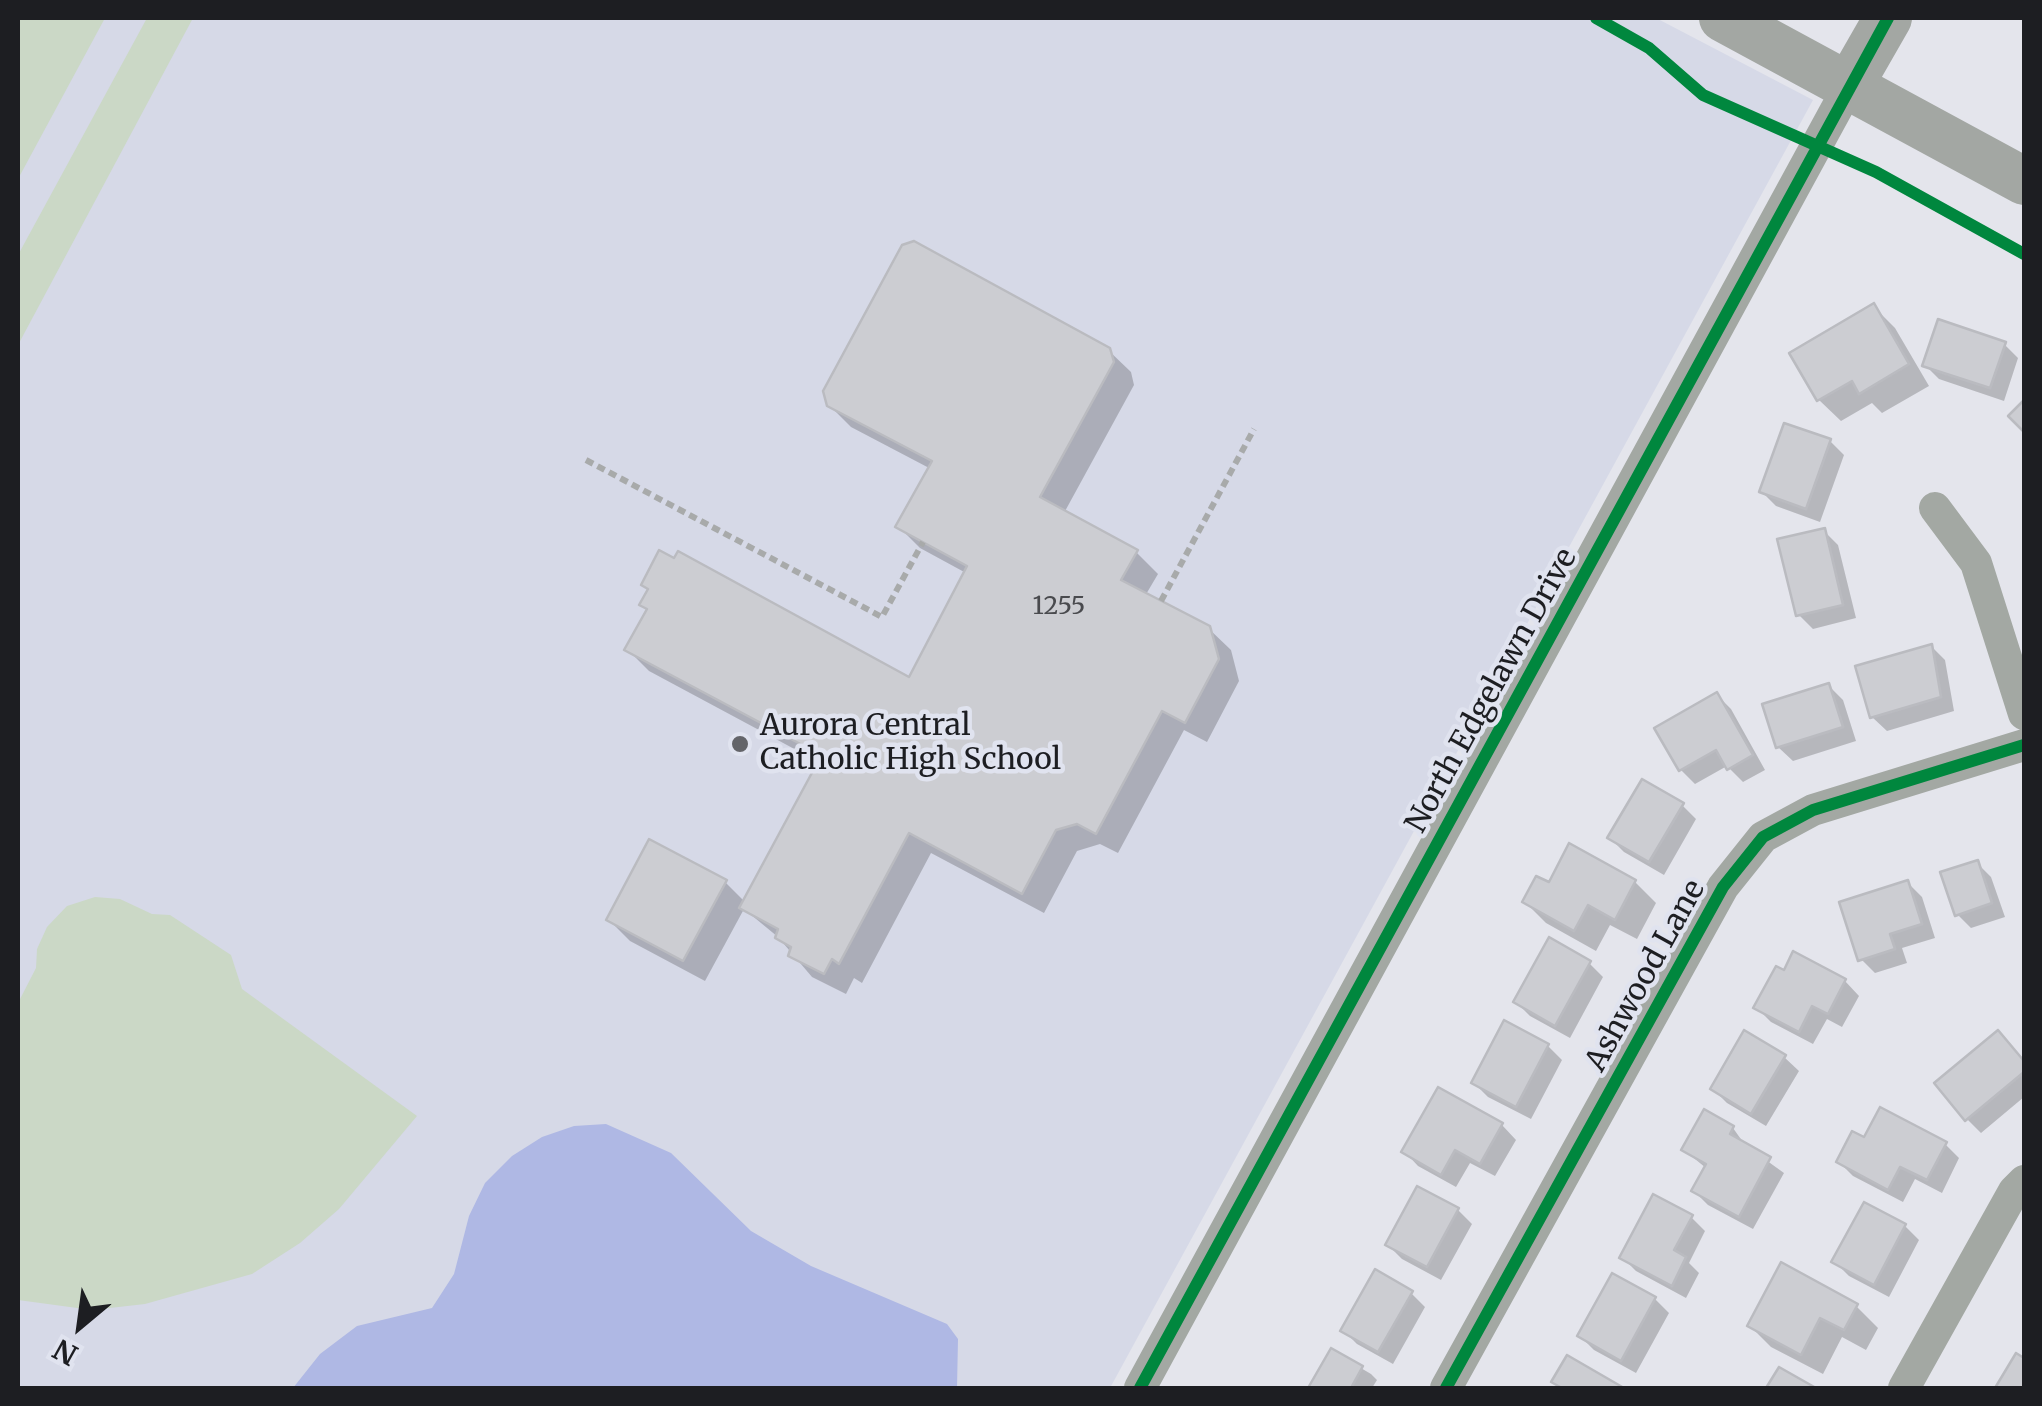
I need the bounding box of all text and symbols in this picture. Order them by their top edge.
street label: North Edgelawn Drive [1399,543,1585,839]
house number: 1255 [1033,592,1085,622]
place label: Aurora Central Catholic High School [760,709,1061,780]
marker: Aurora Central Catholic High School [729,733,751,755]
street label: Ashwood Lane [1579,874,1713,1078]
north arrow [30,1276,130,1376]
text: N [47,1331,84,1373]

